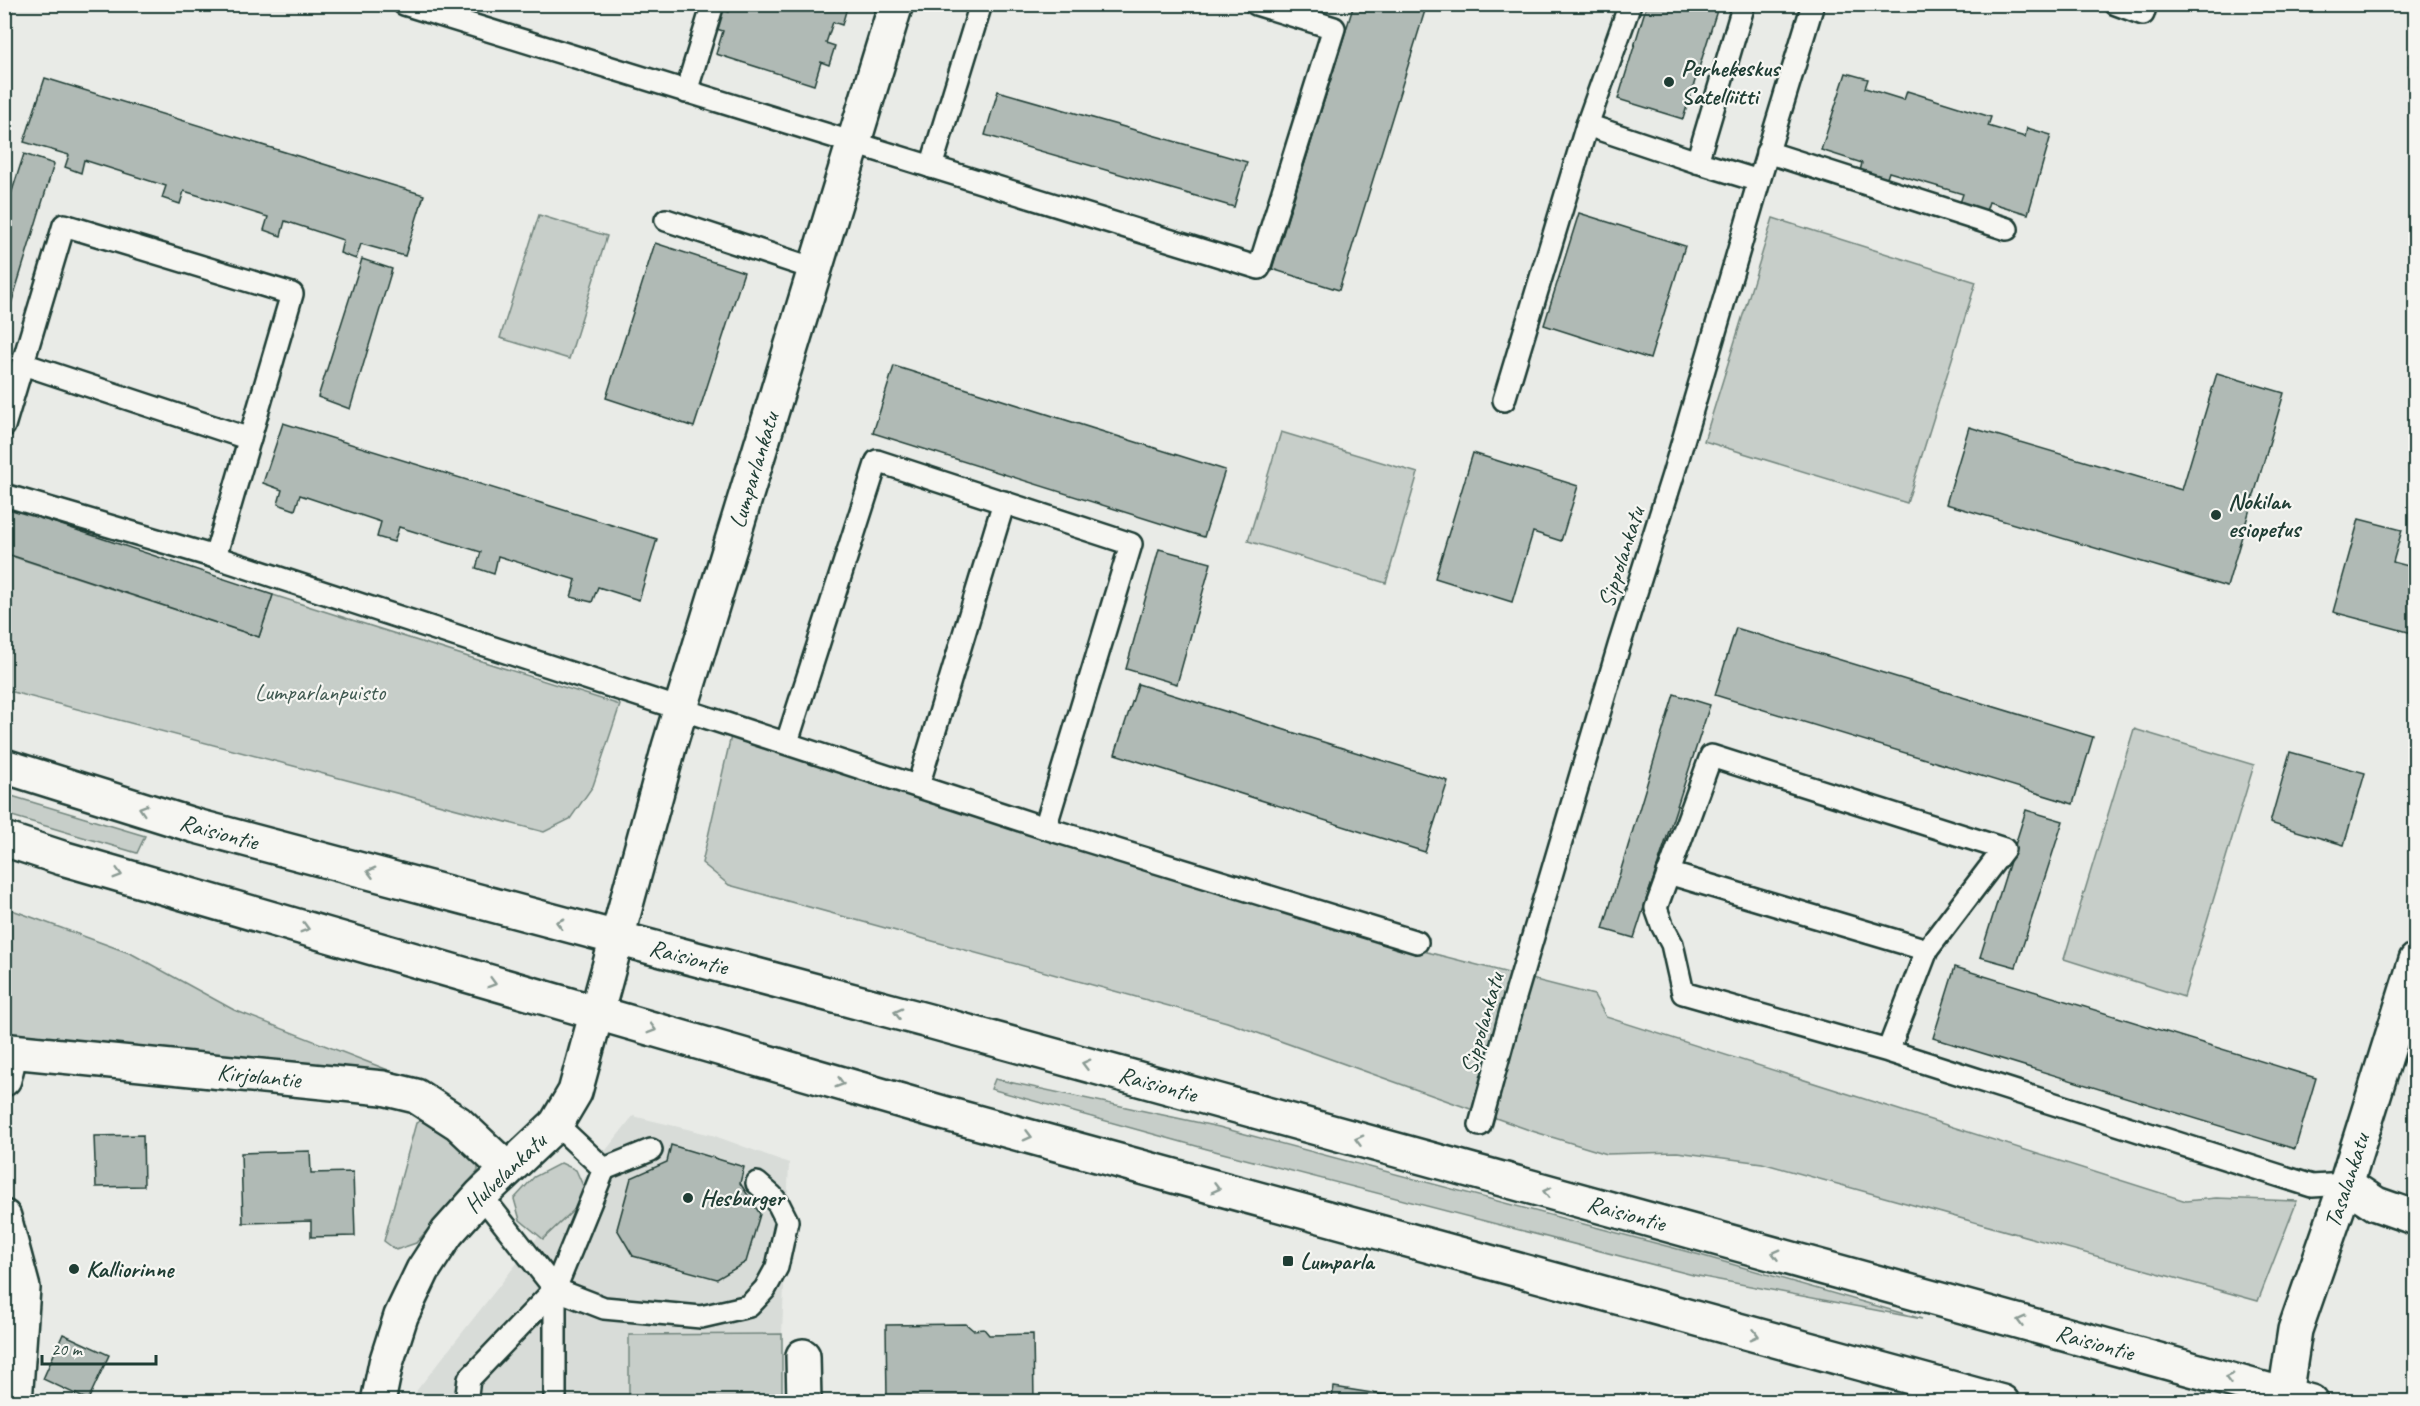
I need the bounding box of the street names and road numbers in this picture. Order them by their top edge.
street label: Lumparlankatu [722,406,786,532]
street label: Sippolankatu [1591,501,1652,611]
street label: Raisiontie [176,807,264,857]
street label: Raisiontie [646,932,733,982]
street label: Sippolankatu [1453,967,1511,1077]
street label: Kirjolantie [216,1057,304,1095]
street label: Raisiontie [1115,1059,1202,1110]
street label: Hulvelankatu [457,1125,554,1219]
street label: Tasalankatu [2317,1127,2377,1232]
street label: Raisiontie [1584,1188,1671,1239]
street label: Raisiontie [2052,1317,2139,1368]

